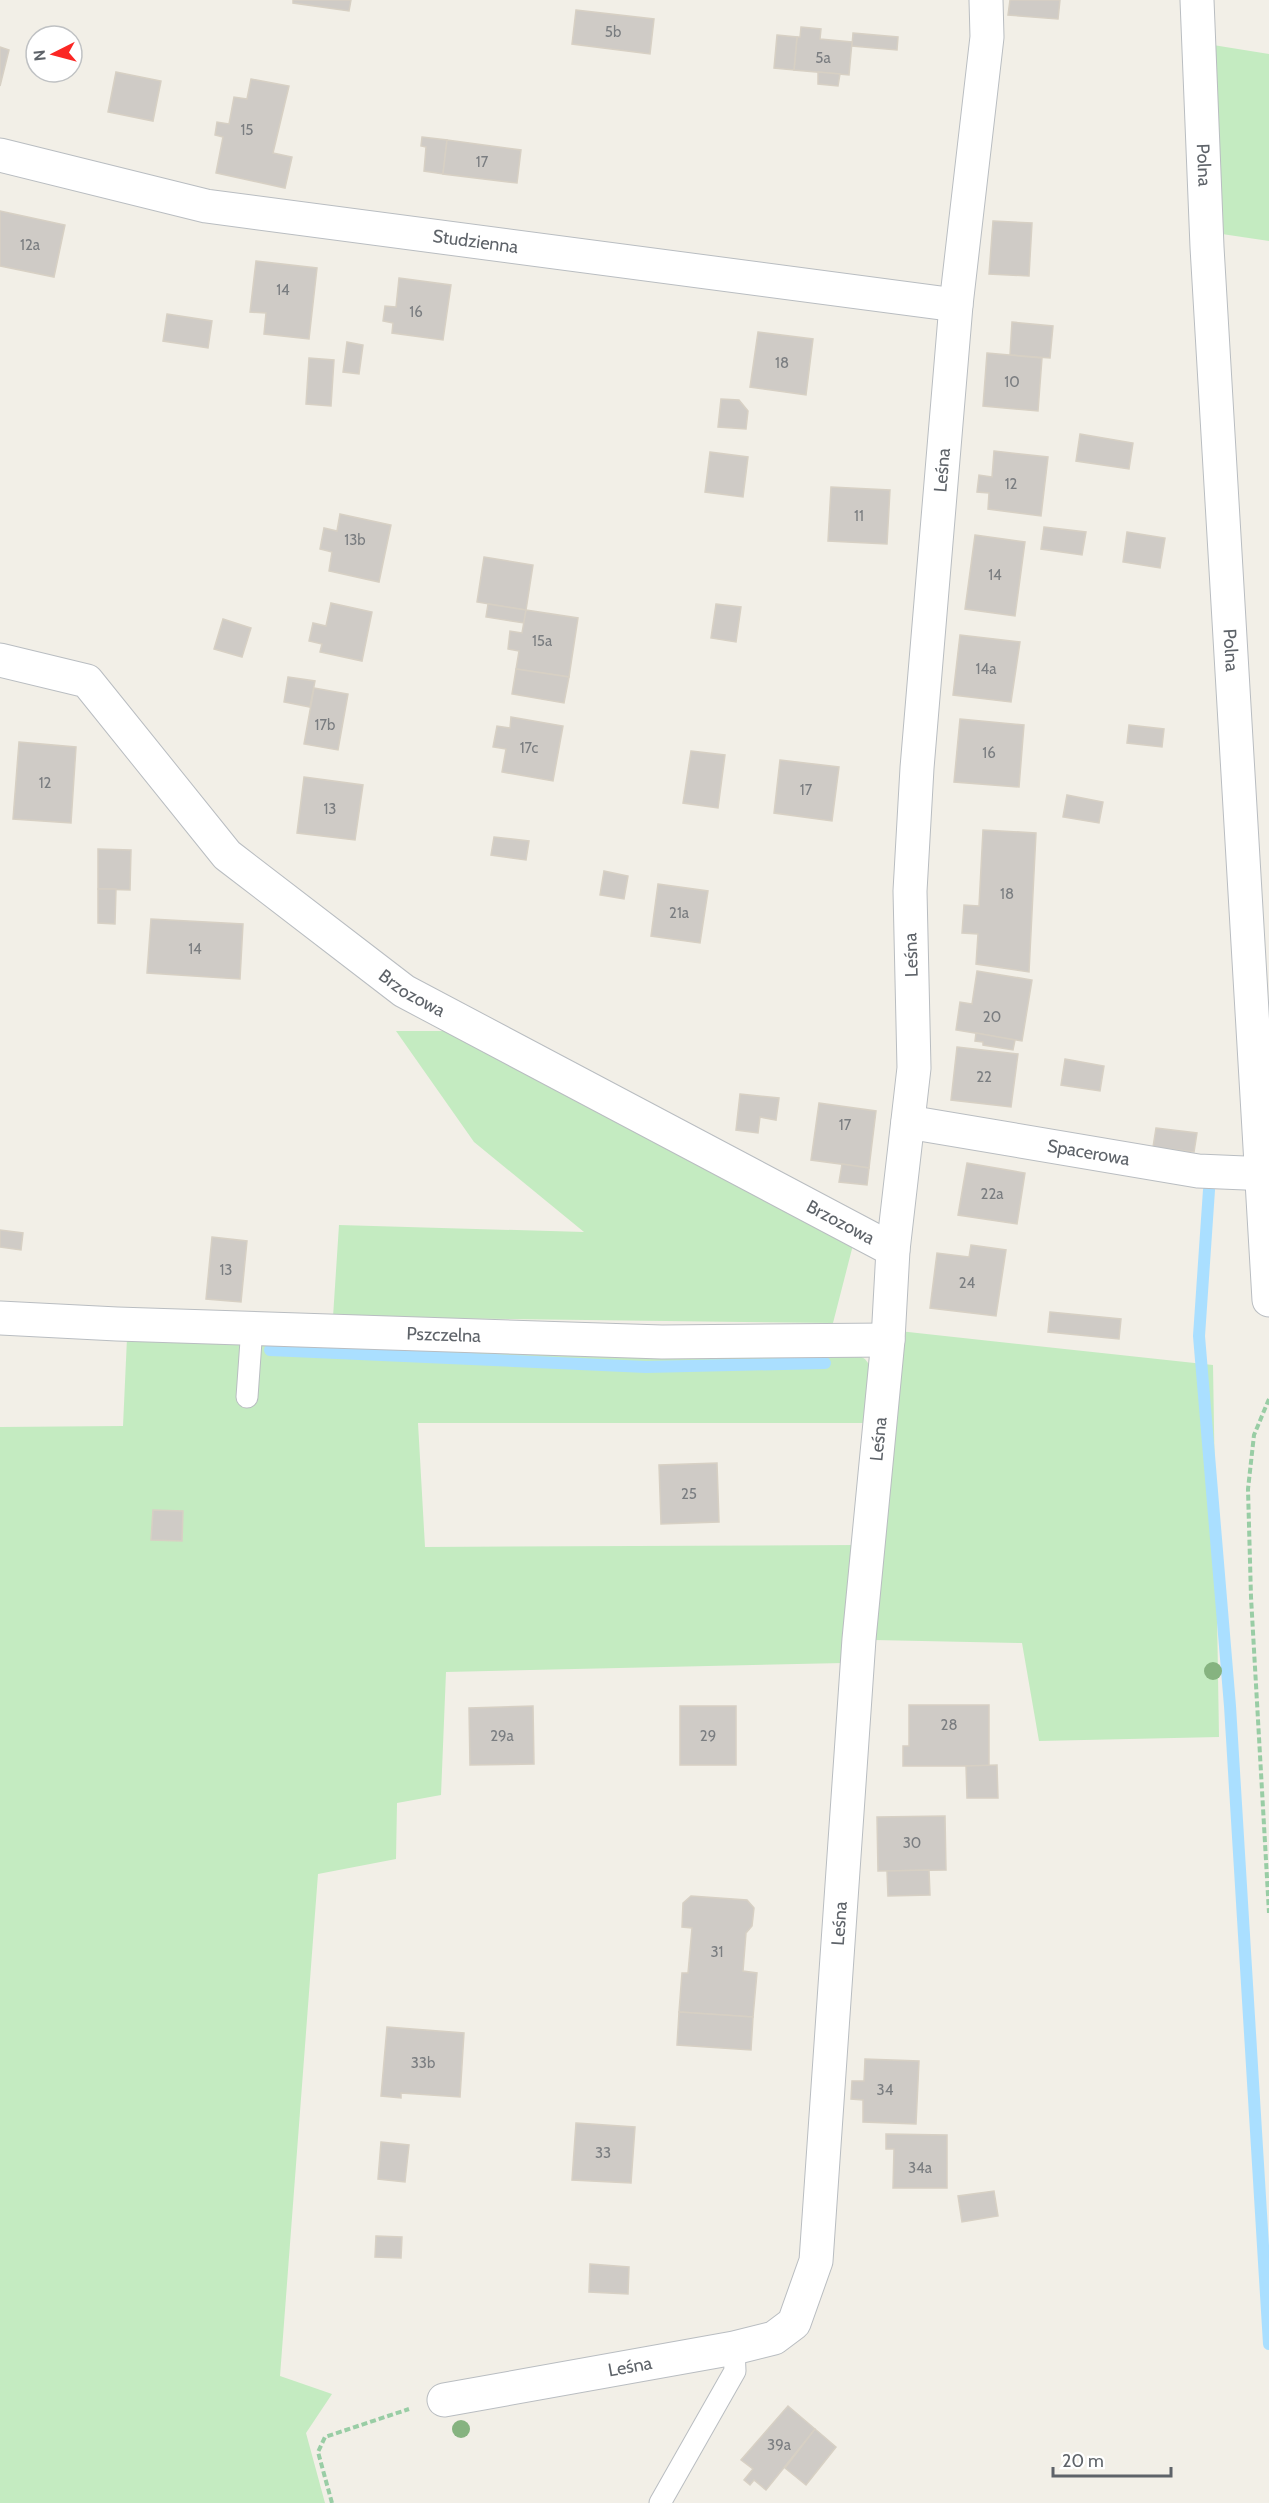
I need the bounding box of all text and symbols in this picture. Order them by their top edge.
house number: 5b [605,23,621,41]
north arrow [24,24,84,84]
text: N [30,49,50,62]
house number: 5a [815,49,831,67]
house number: 15 [240,121,254,139]
street label: Polna [1192,143,1216,187]
house number: 17 [476,153,489,171]
street label: Studzienna [431,225,520,258]
house number: 12a [20,236,41,254]
house number: 14 [276,281,290,299]
house number: 16 [409,303,423,321]
house number: 18 [775,354,789,372]
house number: 10 [1004,373,1020,391]
street label: Leśna [929,447,955,493]
house number: 12 [1005,475,1018,493]
house number: 11 [854,507,864,525]
house number: 13b [344,531,366,549]
house number: 14 [988,566,1002,584]
street label: Polna [1218,628,1243,673]
house number: 15a [532,632,553,650]
house number: 14a [976,660,997,678]
house number: 17b [315,716,335,734]
house number: 17c [520,739,539,757]
house number: 16 [982,744,996,762]
house number: 12 [39,774,52,792]
house number: 17 [800,781,813,799]
house number: 13 [323,800,337,818]
house number: 18 [1000,885,1014,903]
house number: 21a [669,904,690,922]
street label: Leśna [899,932,923,977]
house number: 14 [188,940,202,958]
street label: Brzozowa [374,965,449,1022]
house number: 20 [983,1008,1001,1026]
house number: 22 [976,1068,992,1086]
house number: 17 [839,1116,852,1134]
street label: Spacerowa [1046,1135,1132,1170]
house number: 22a [981,1185,1004,1203]
street label: Brzozowa [803,1195,879,1249]
house number: 13 [219,1261,233,1279]
house number: 24 [959,1274,976,1292]
street label: Pszczelna [406,1323,482,1347]
street label: Leśna [865,1416,892,1462]
house number: 25 [681,1485,697,1503]
house number: 28 [941,1716,957,1734]
house number: 29a [490,1727,515,1745]
house number: 29 [700,1727,716,1745]
house number: 30 [903,1834,921,1852]
street label: Leśna [827,1900,852,1946]
house number: 31 [710,1943,724,1961]
house number: 33b [411,2054,435,2072]
house number: 34 [877,2081,894,2099]
house number: 33 [595,2144,611,2162]
house number: 34a [908,2159,933,2177]
street label: Leśna [606,2352,654,2381]
house number: 39a [767,2436,792,2454]
scale bar [1053,2440,1172,2478]
text: 20 m [1062,2450,1104,2472]

